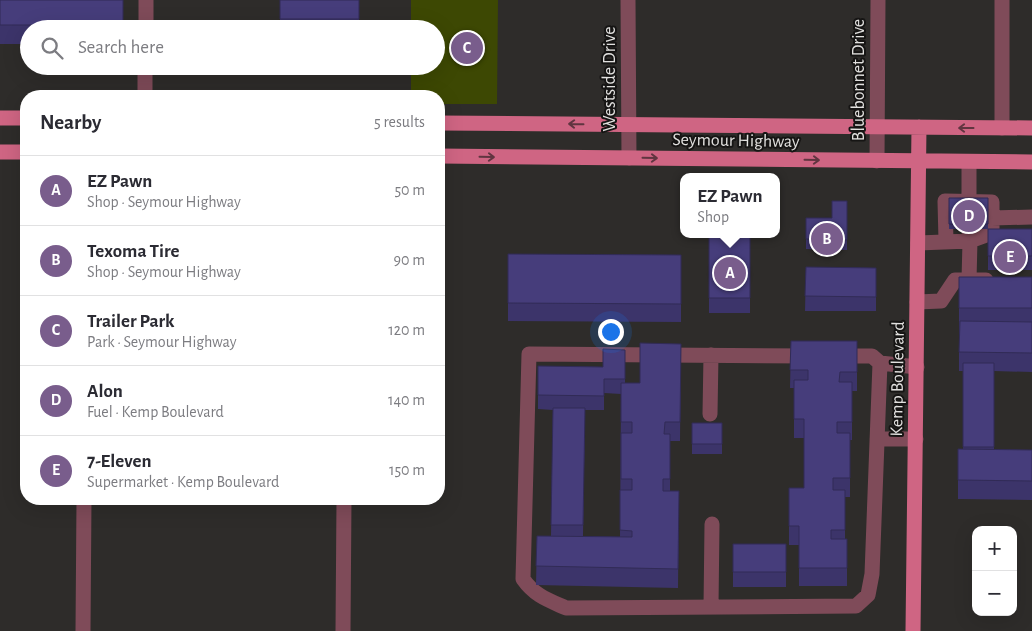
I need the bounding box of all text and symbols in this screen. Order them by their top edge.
street label: Bluebonnet Drive [850,19,868,141]
search box [20,20,445,75]
street label: Westside Drive [601,26,619,132]
pin: C [451,29,483,67]
icon: search [38,34,66,62]
text: Search here [78,38,164,57]
text: Nearby [40,112,101,133]
text: 5 results [374,114,425,130]
one-way arrow [568,119,584,129]
one-way arrow [958,123,974,133]
street label: Seymour Highway [672,131,800,151]
one-way arrow [479,152,495,162]
one-way arrow [642,154,658,163]
one-way arrow [804,155,820,165]
text: EZ Pawn [87,172,152,191]
popup [680,173,780,238]
text: A [51,182,61,198]
text: 50 m [394,182,425,198]
text: EZ Pawn [697,187,763,206]
text: Shop · Seymour Highway [87,194,241,210]
pin: D [953,197,985,235]
text: Shop [697,209,729,225]
pin: B [811,220,843,258]
pin: E [994,238,1026,276]
text: Texoma Tire [87,242,180,261]
text: B [51,252,61,268]
text: 90 m [394,252,425,268]
pin: A [714,254,746,292]
text: Shop · Seymour Highway [87,264,241,280]
text: Trailer Park [87,312,174,331]
your location [598,319,624,345]
street label: Kemp Boulevard [888,321,908,437]
text: C [52,322,60,338]
text: 120 m [388,322,425,338]
text: Park · Seymour Highway [87,334,237,350]
text: Alon [87,382,123,401]
text: D [51,392,61,408]
text: 140 m [388,392,425,408]
text: Fuel · Kemp Boulevard [87,404,224,420]
text: 7-Eleven [87,452,151,471]
text: E [52,462,60,478]
text: 150 m [389,462,425,478]
text: Supermarket · Kemp Boulevard [87,474,279,490]
map controls [972,526,1017,616]
button: + [972,526,1017,571]
button: − [972,571,1017,616]

